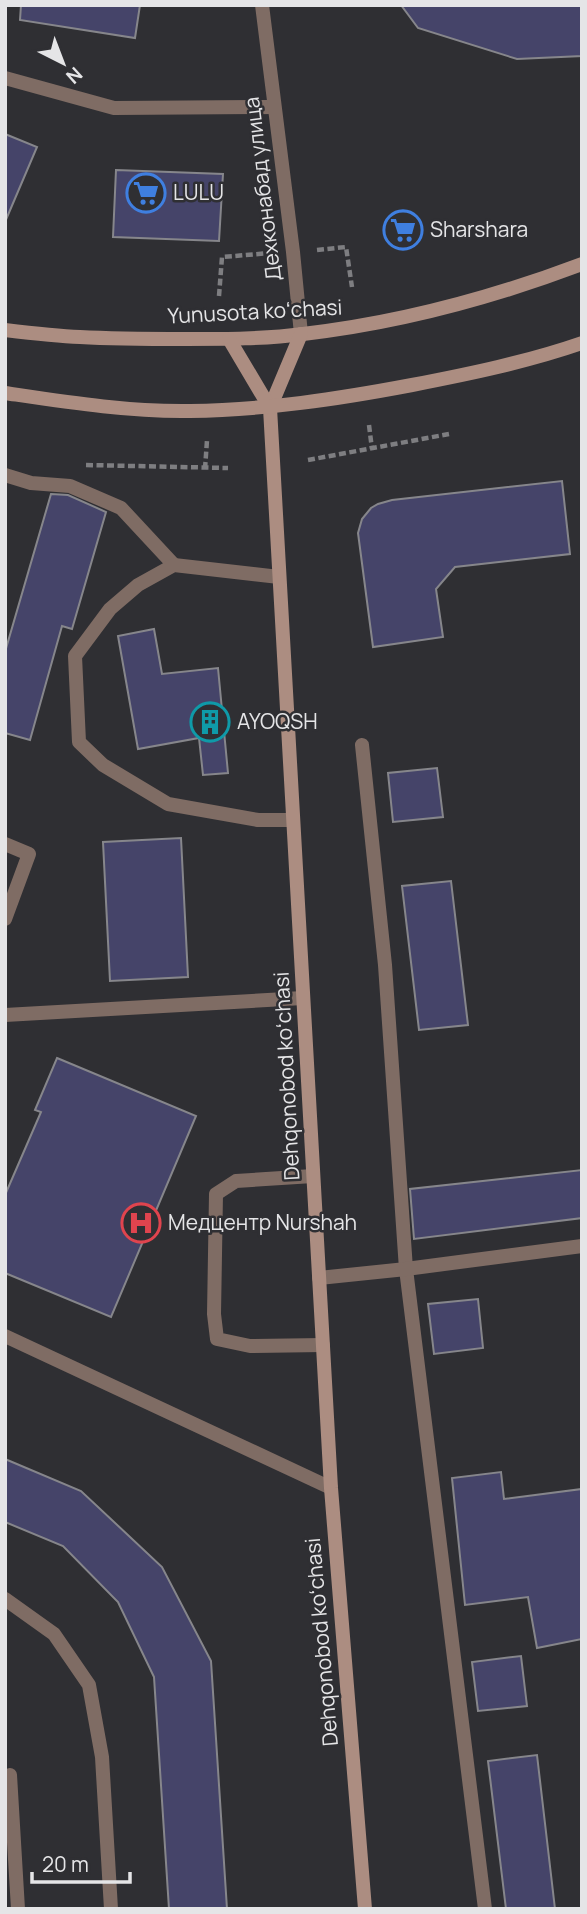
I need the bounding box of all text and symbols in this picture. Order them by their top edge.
north arrow [28,28,98,98]
text: N [61,61,88,90]
street label: Дехконабад улица [237,96,287,283]
supermarket icon: LULU [125,172,167,214]
place label: LULU [173,178,224,206]
supermarket icon: Sharshara [382,209,424,251]
place label: Sharshara [430,215,528,243]
street label: Yunusota koʻchasi [167,292,343,330]
building icon: AYOQSH [189,701,231,743]
place label: AYOQSH [237,707,318,735]
street label: Dehqonobod koʻchasi [267,971,305,1181]
hospital icon: Медцентр Nurshah [120,1202,162,1244]
place label: Медцентр Nurshah [168,1208,357,1236]
street label: Dehqonobod koʻchasi [298,1537,344,1747]
scale bar [32,1840,130,1884]
text: 20 m [42,1850,89,1878]

